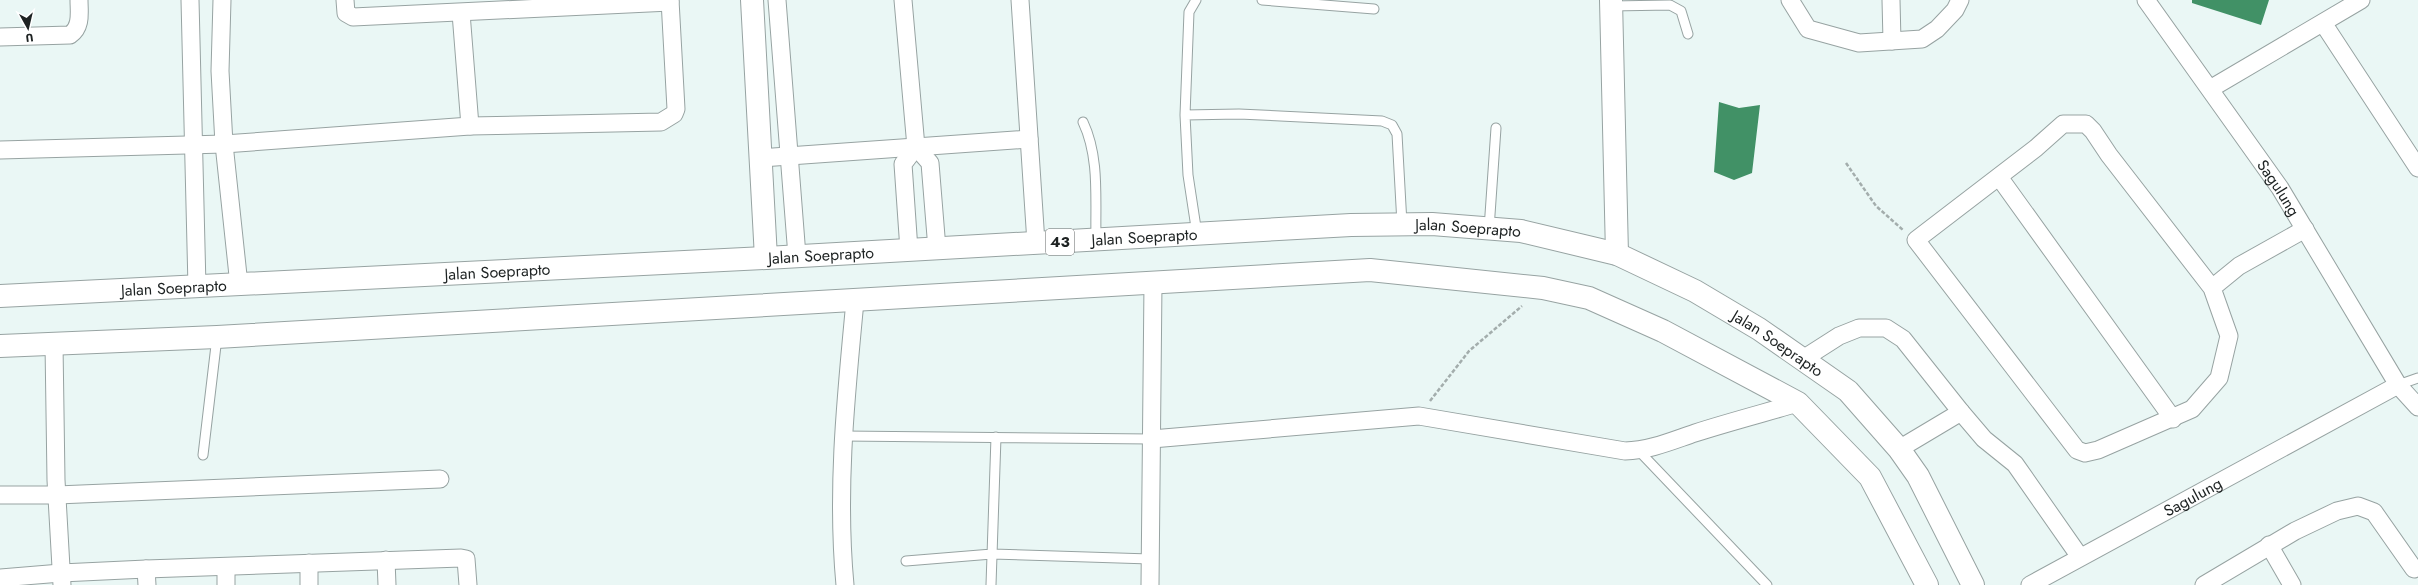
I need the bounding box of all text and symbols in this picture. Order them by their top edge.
north arrow [8,8,48,48]
text: U [24,29,34,46]
street label: Sagulung [2252,155,2306,220]
street label: Jalan Soeprapto [1413,212,1522,242]
street label: Jalan Soeprapto [1089,222,1198,251]
road number: 43 [1046,229,1074,255]
street label: Jalan Soeprapto [765,240,875,269]
street label: Jalan Soeprapto [442,257,551,286]
street label: Jalan Soeprapto [118,273,228,302]
street label: Jalan Soeprapto [1726,303,1828,382]
street label: Sagulung [2159,471,2226,522]

